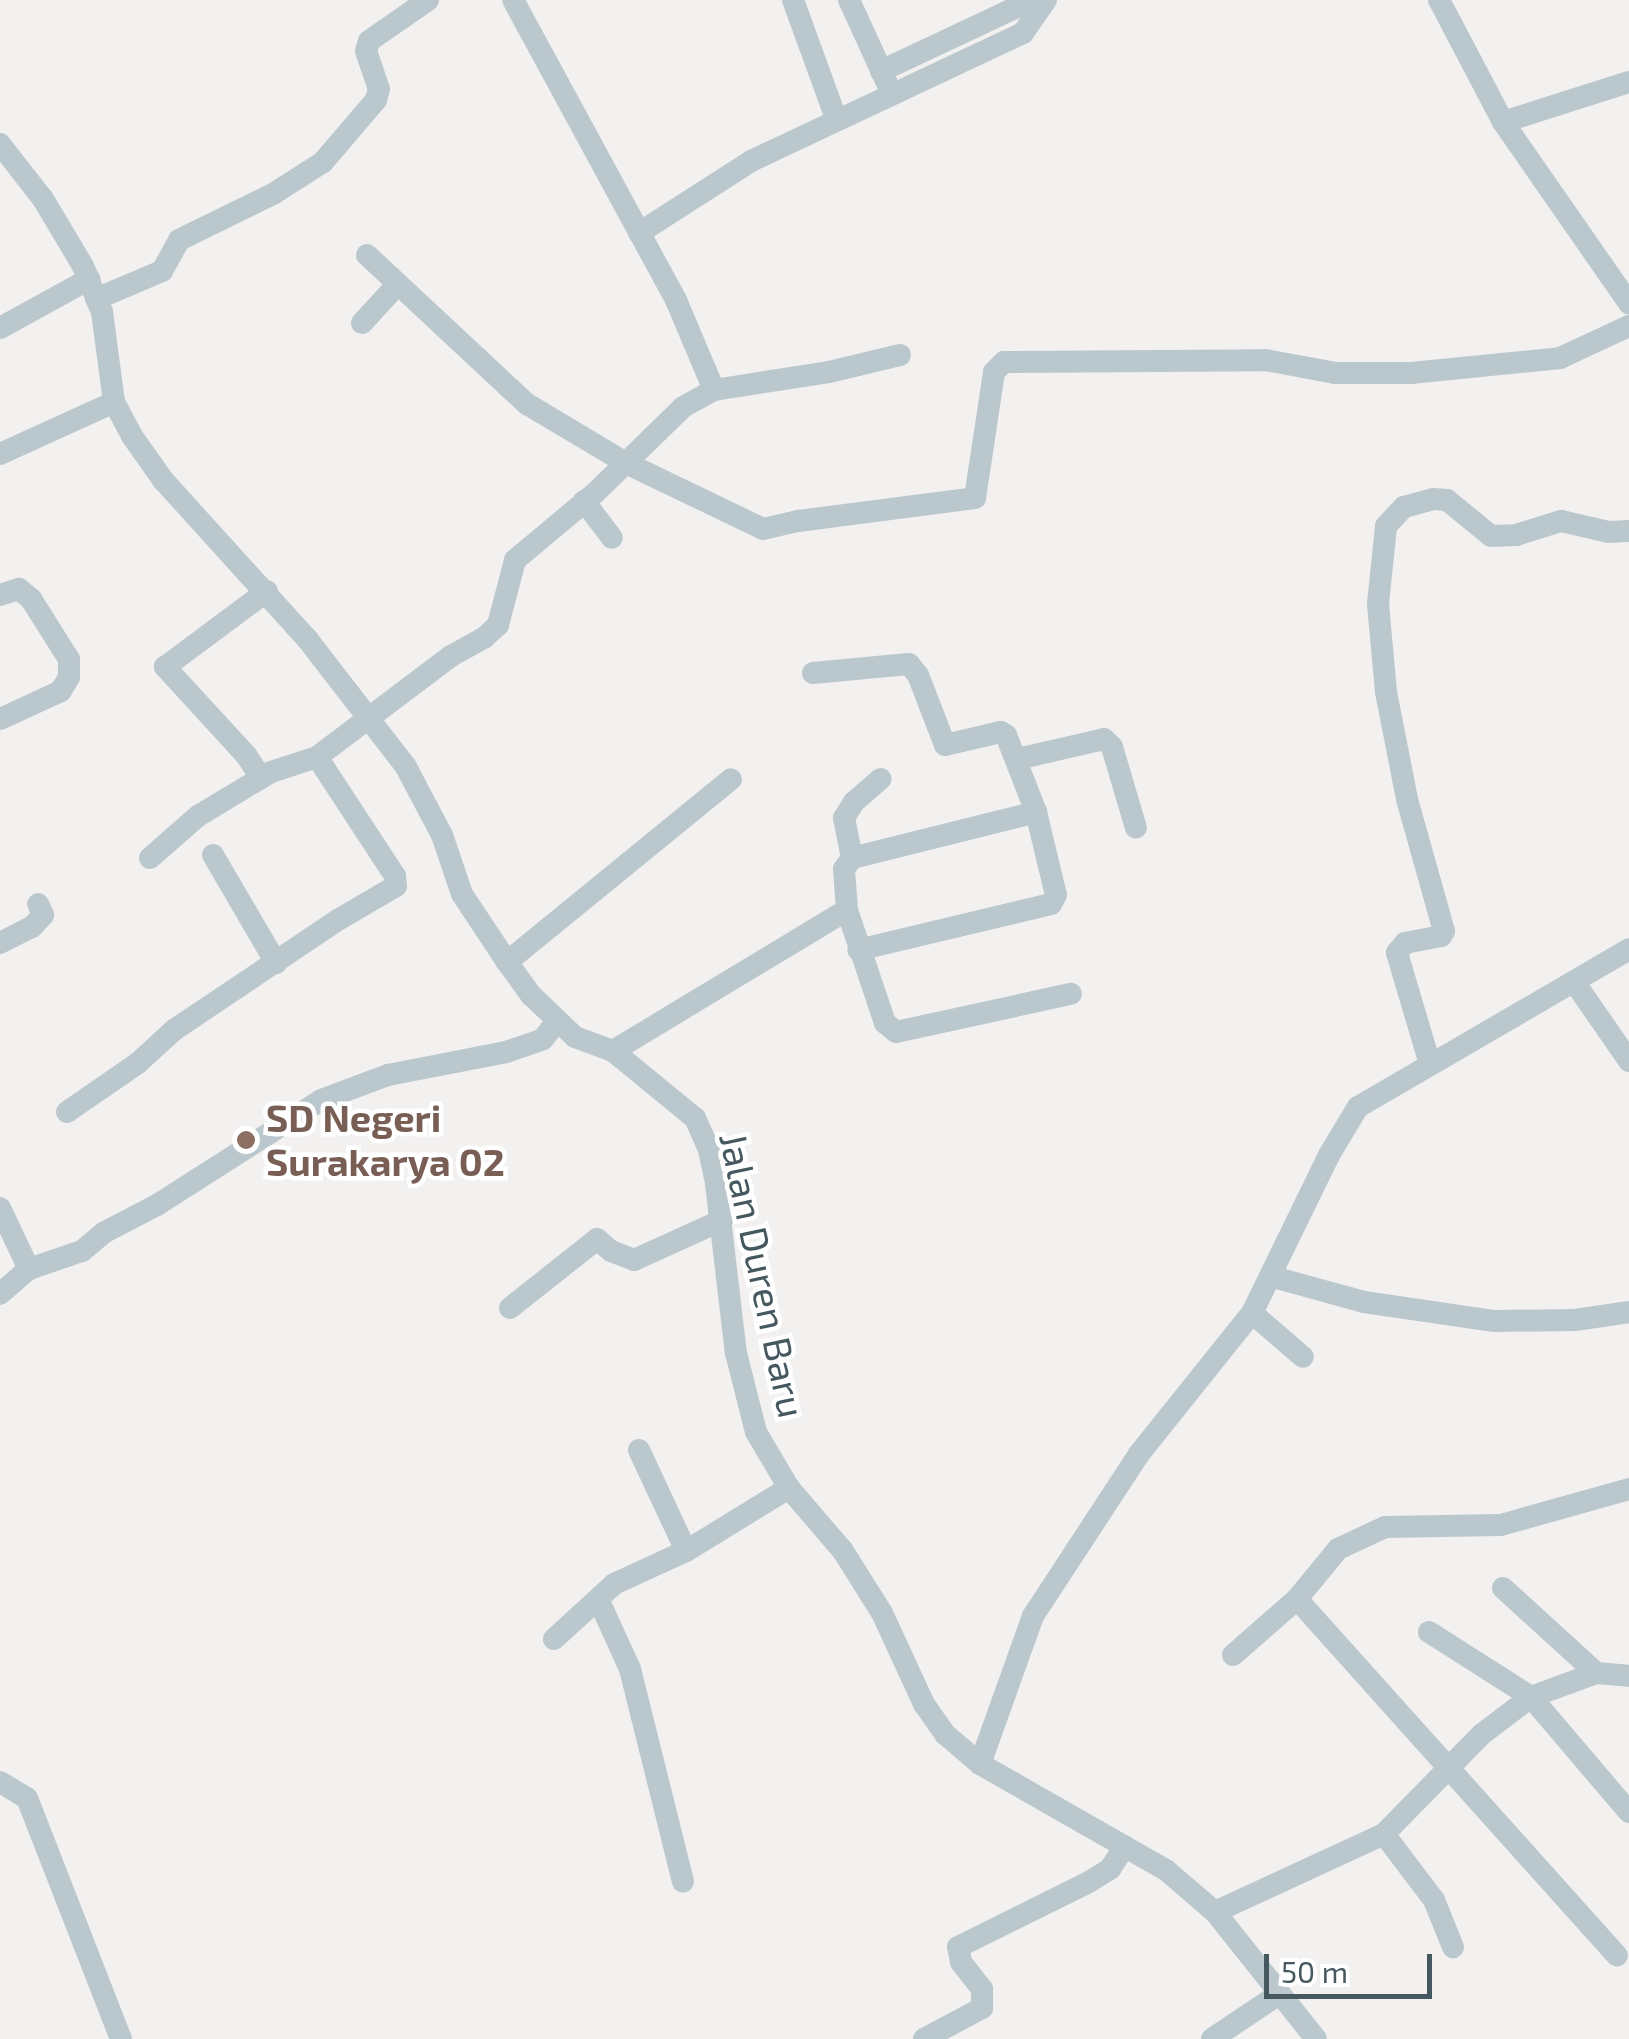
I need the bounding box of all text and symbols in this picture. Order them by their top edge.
place label: SD Negeri Surakarya 02 [266,1095,505,1184]
street label: Jalan Duren Baru [711,1128,815,1422]
marker: SD Negeri Surakarya 02 [235,1129,257,1151]
scale bar [1269,1934,1436,1996]
text: 50 m [1281,1953,1348,1989]

